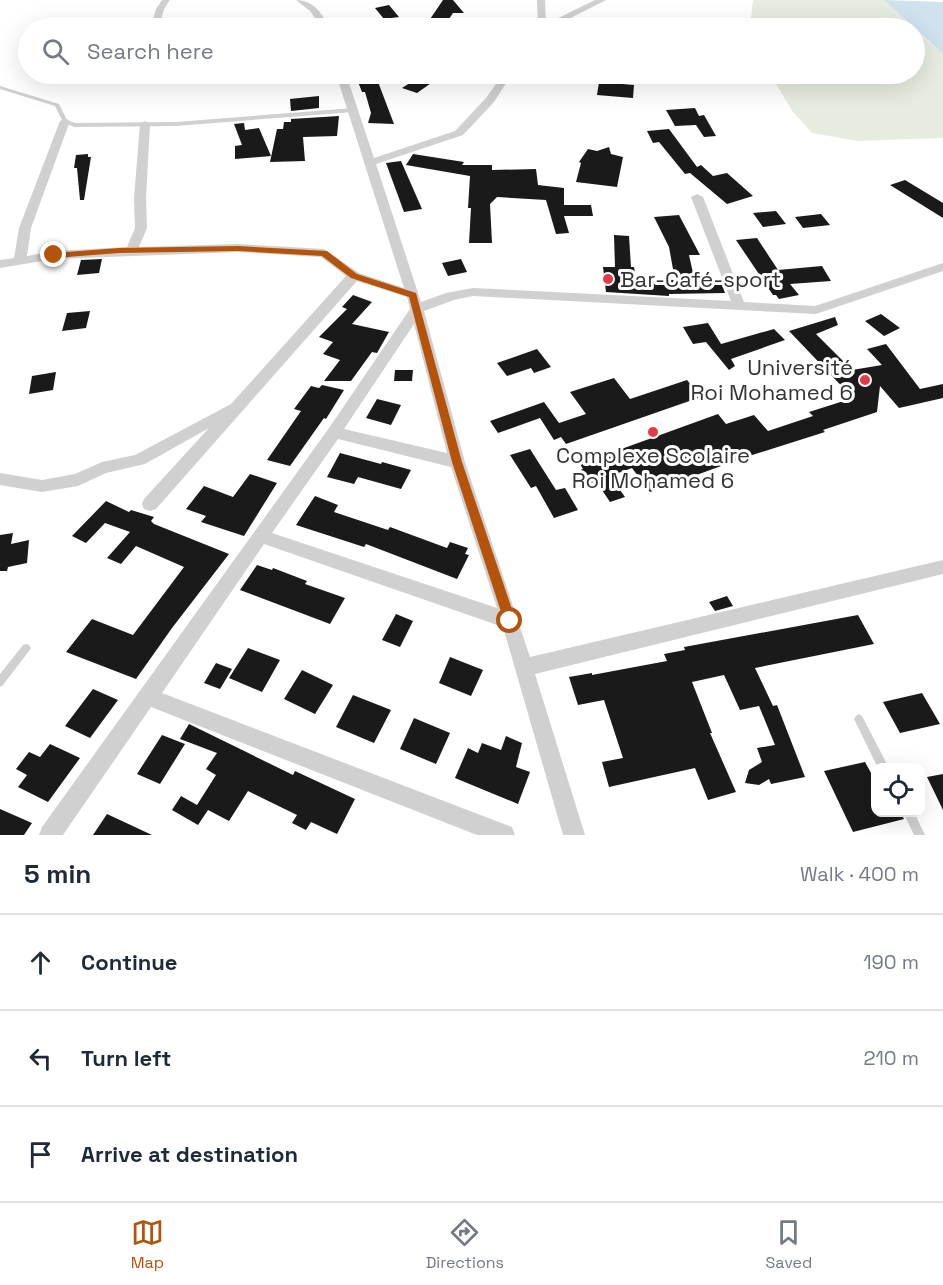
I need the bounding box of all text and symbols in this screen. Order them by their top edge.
search box [18,18,925,84]
icon: search [39,35,72,68]
text: Search here [87,37,214,65]
route end [40,241,66,267]
place label: Bar-Café-sport [620,265,781,293]
marker: Bar-Café-sport [601,272,615,286]
place label: Université Roi Mohamed 6 [690,353,853,406]
marker: Université Roi Mohamed 6 [858,373,872,387]
marker: Complexe Scolaire Roi Mohamed 6 [646,425,660,439]
place label: Complexe Scolaire Roi Mohamed 6 [556,441,750,494]
route start [496,607,522,633]
map controls [871,763,925,817]
button: locate [871,763,925,817]
text: 5 min [24,857,91,891]
text: Walk · 400 m [800,861,919,887]
icon: ahead [24,946,57,979]
text: Continue [81,948,177,976]
text: 190 m [863,949,919,975]
icon: left [24,1042,57,1075]
text: Turn left [81,1044,171,1072]
text: 210 m [863,1045,919,1071]
icon: arrive [24,1138,57,1171]
text: Arrive at destination [81,1140,298,1168]
tab: Map [131,1216,164,1273]
tab: Directions [426,1216,504,1273]
tab: Saved [766,1216,812,1273]

